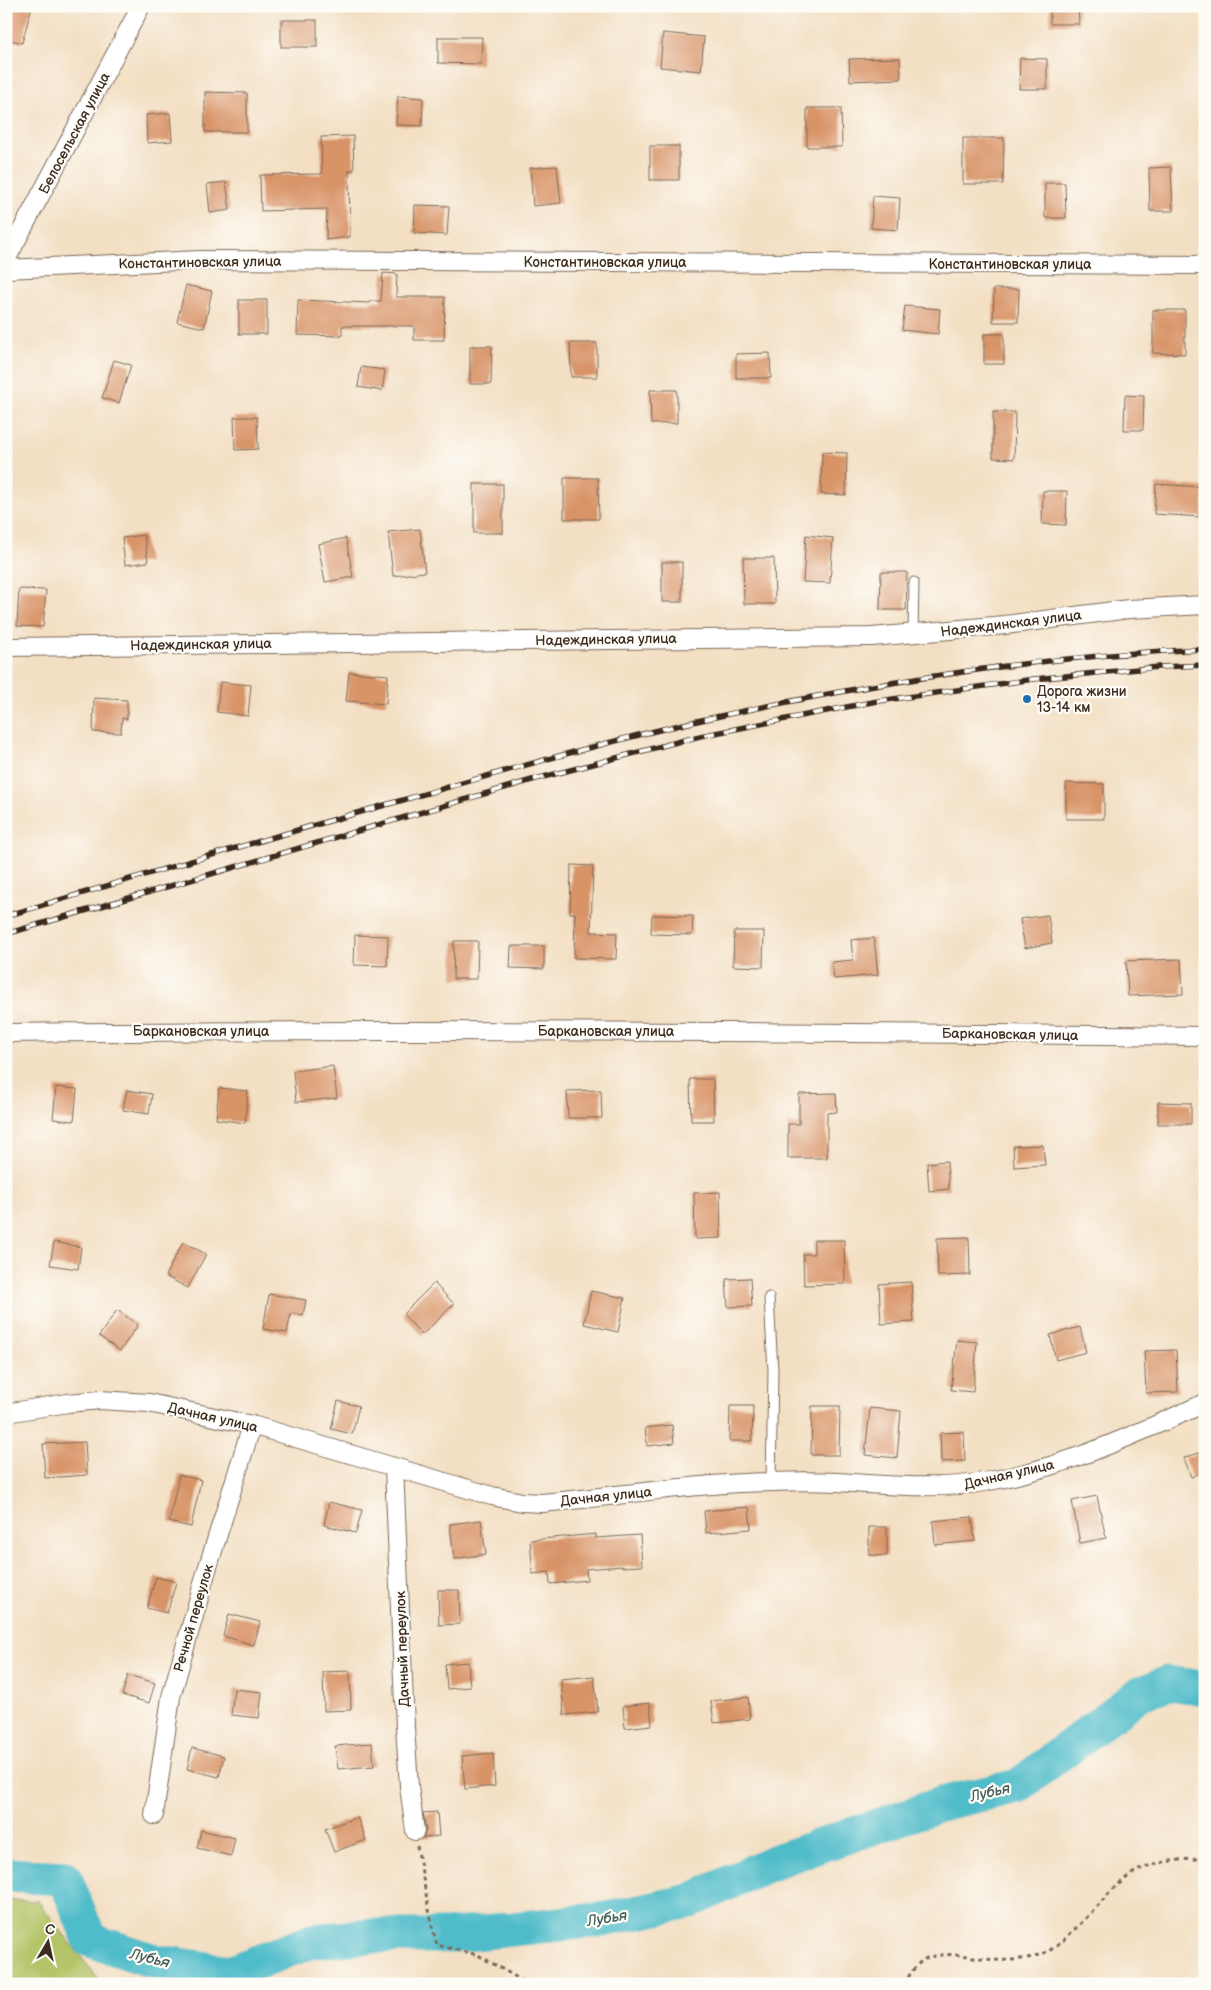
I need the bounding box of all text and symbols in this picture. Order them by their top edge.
street label: Белосельская улица [35,69,114,197]
street label: Константиновская улица [118,253,282,272]
street label: Константиновская улица [523,254,687,271]
street label: Константиновская улица [928,256,1092,273]
street label: Надеждинская улица [940,606,1083,641]
street label: Надеждинская улица [535,630,678,649]
street label: Надеждинская улица [130,635,273,654]
place label: Дорога жизни 13-14 км [1037,683,1127,716]
marker: Дорога жизни 13-14 км [1021,693,1033,705]
street label: Баркановская улица [133,1023,270,1040]
street label: Баркановская улица [538,1023,675,1040]
street label: Баркановская улица [942,1025,1079,1044]
street label: Дачная улица [166,1399,260,1436]
street label: Дачная улица [962,1456,1057,1493]
street label: Дачная улица [559,1483,653,1510]
street label: Речной переулок [170,1562,217,1674]
street label: Дачный переулок [392,1590,413,1707]
water label: Лубья [967,1779,1013,1807]
water label: Лубья [585,1906,629,1931]
north arrow [22,1918,72,1968]
text: С [44,1920,56,1939]
water label: Лубья [127,1944,172,1973]

